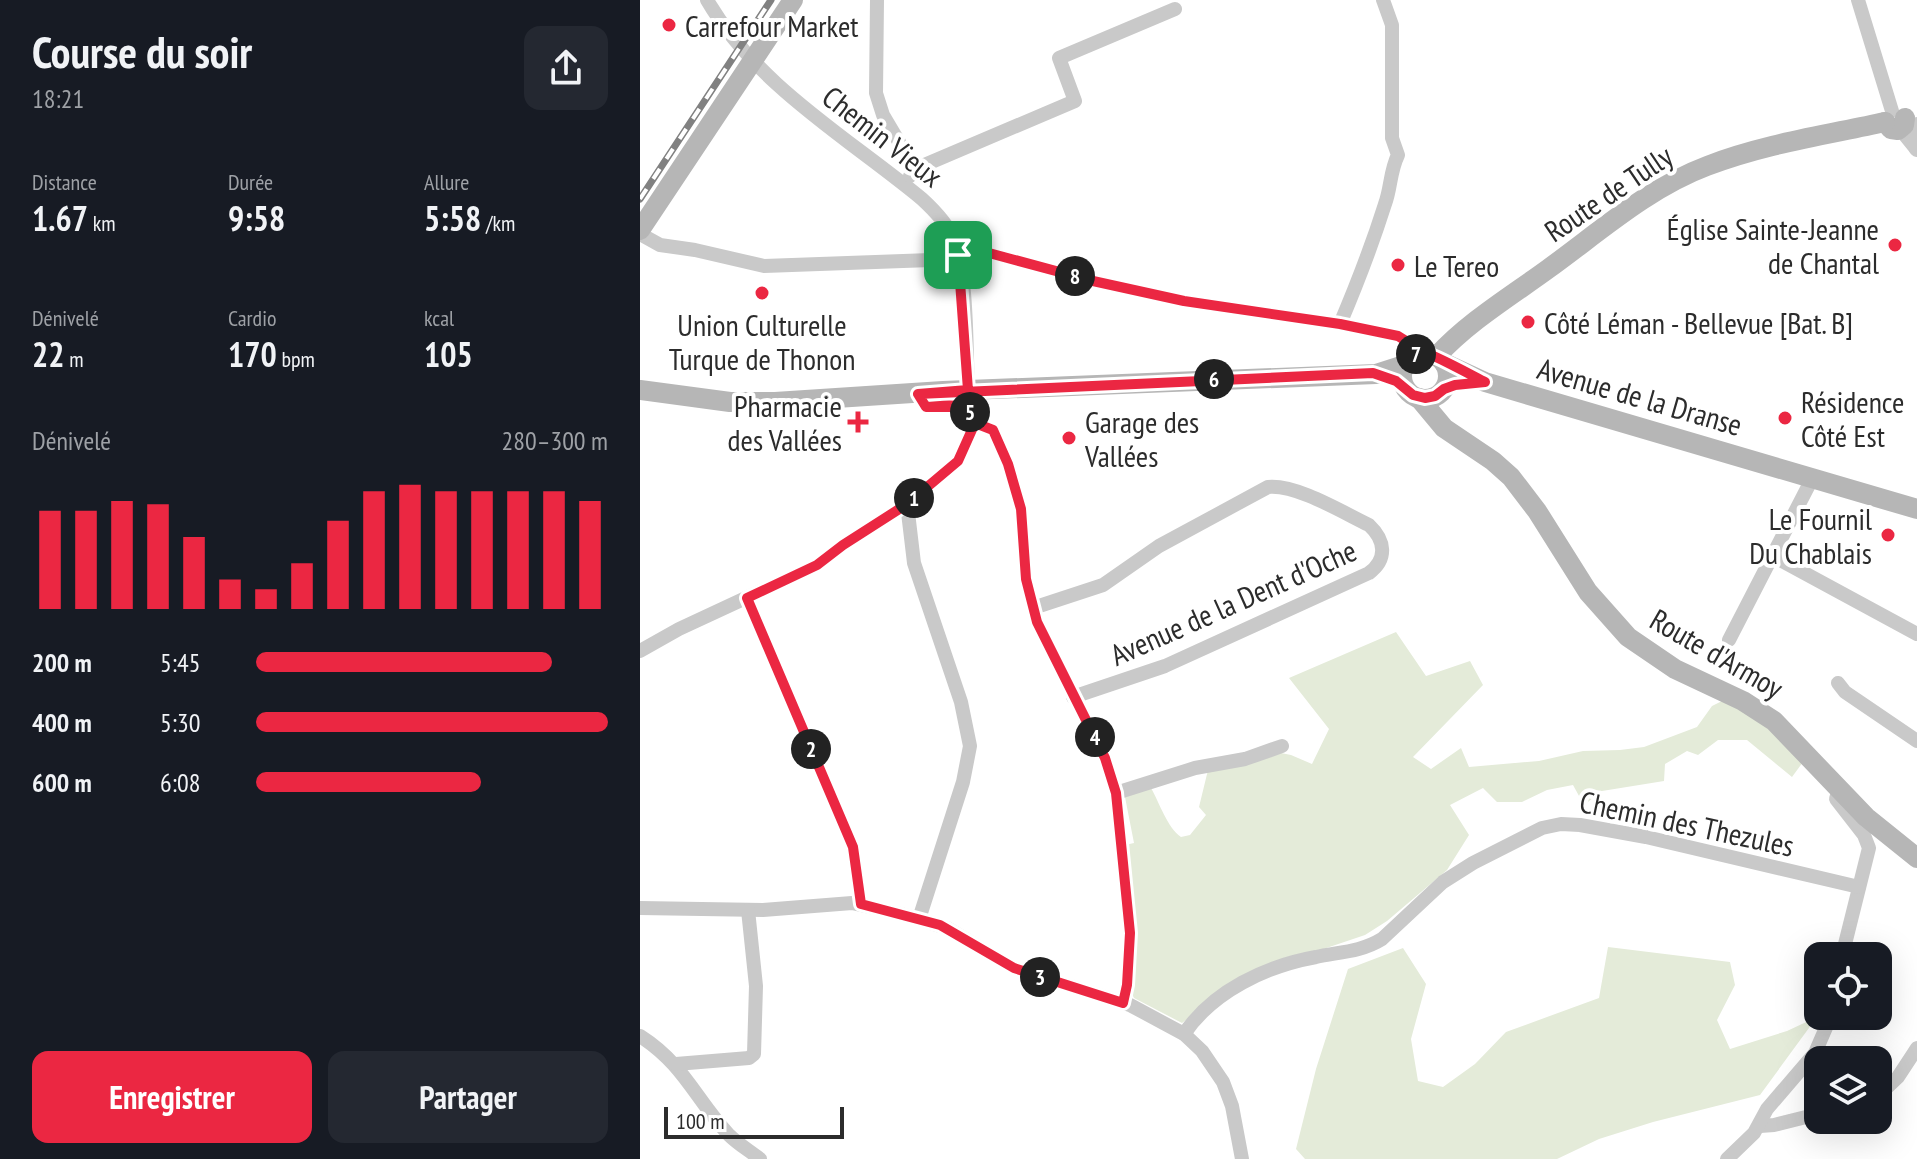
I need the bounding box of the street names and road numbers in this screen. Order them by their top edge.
street label: Chemin Vieux [815,77,951,195]
street label: Route de Tully [1537,136,1680,250]
street label: Avenue de la Dranse [1533,348,1747,444]
street label: Avenue de la Dent d'Oche [1104,530,1362,674]
street label: Route d'Armoy [1643,599,1791,707]
street label: Chemin des Thezules [1576,781,1798,865]

